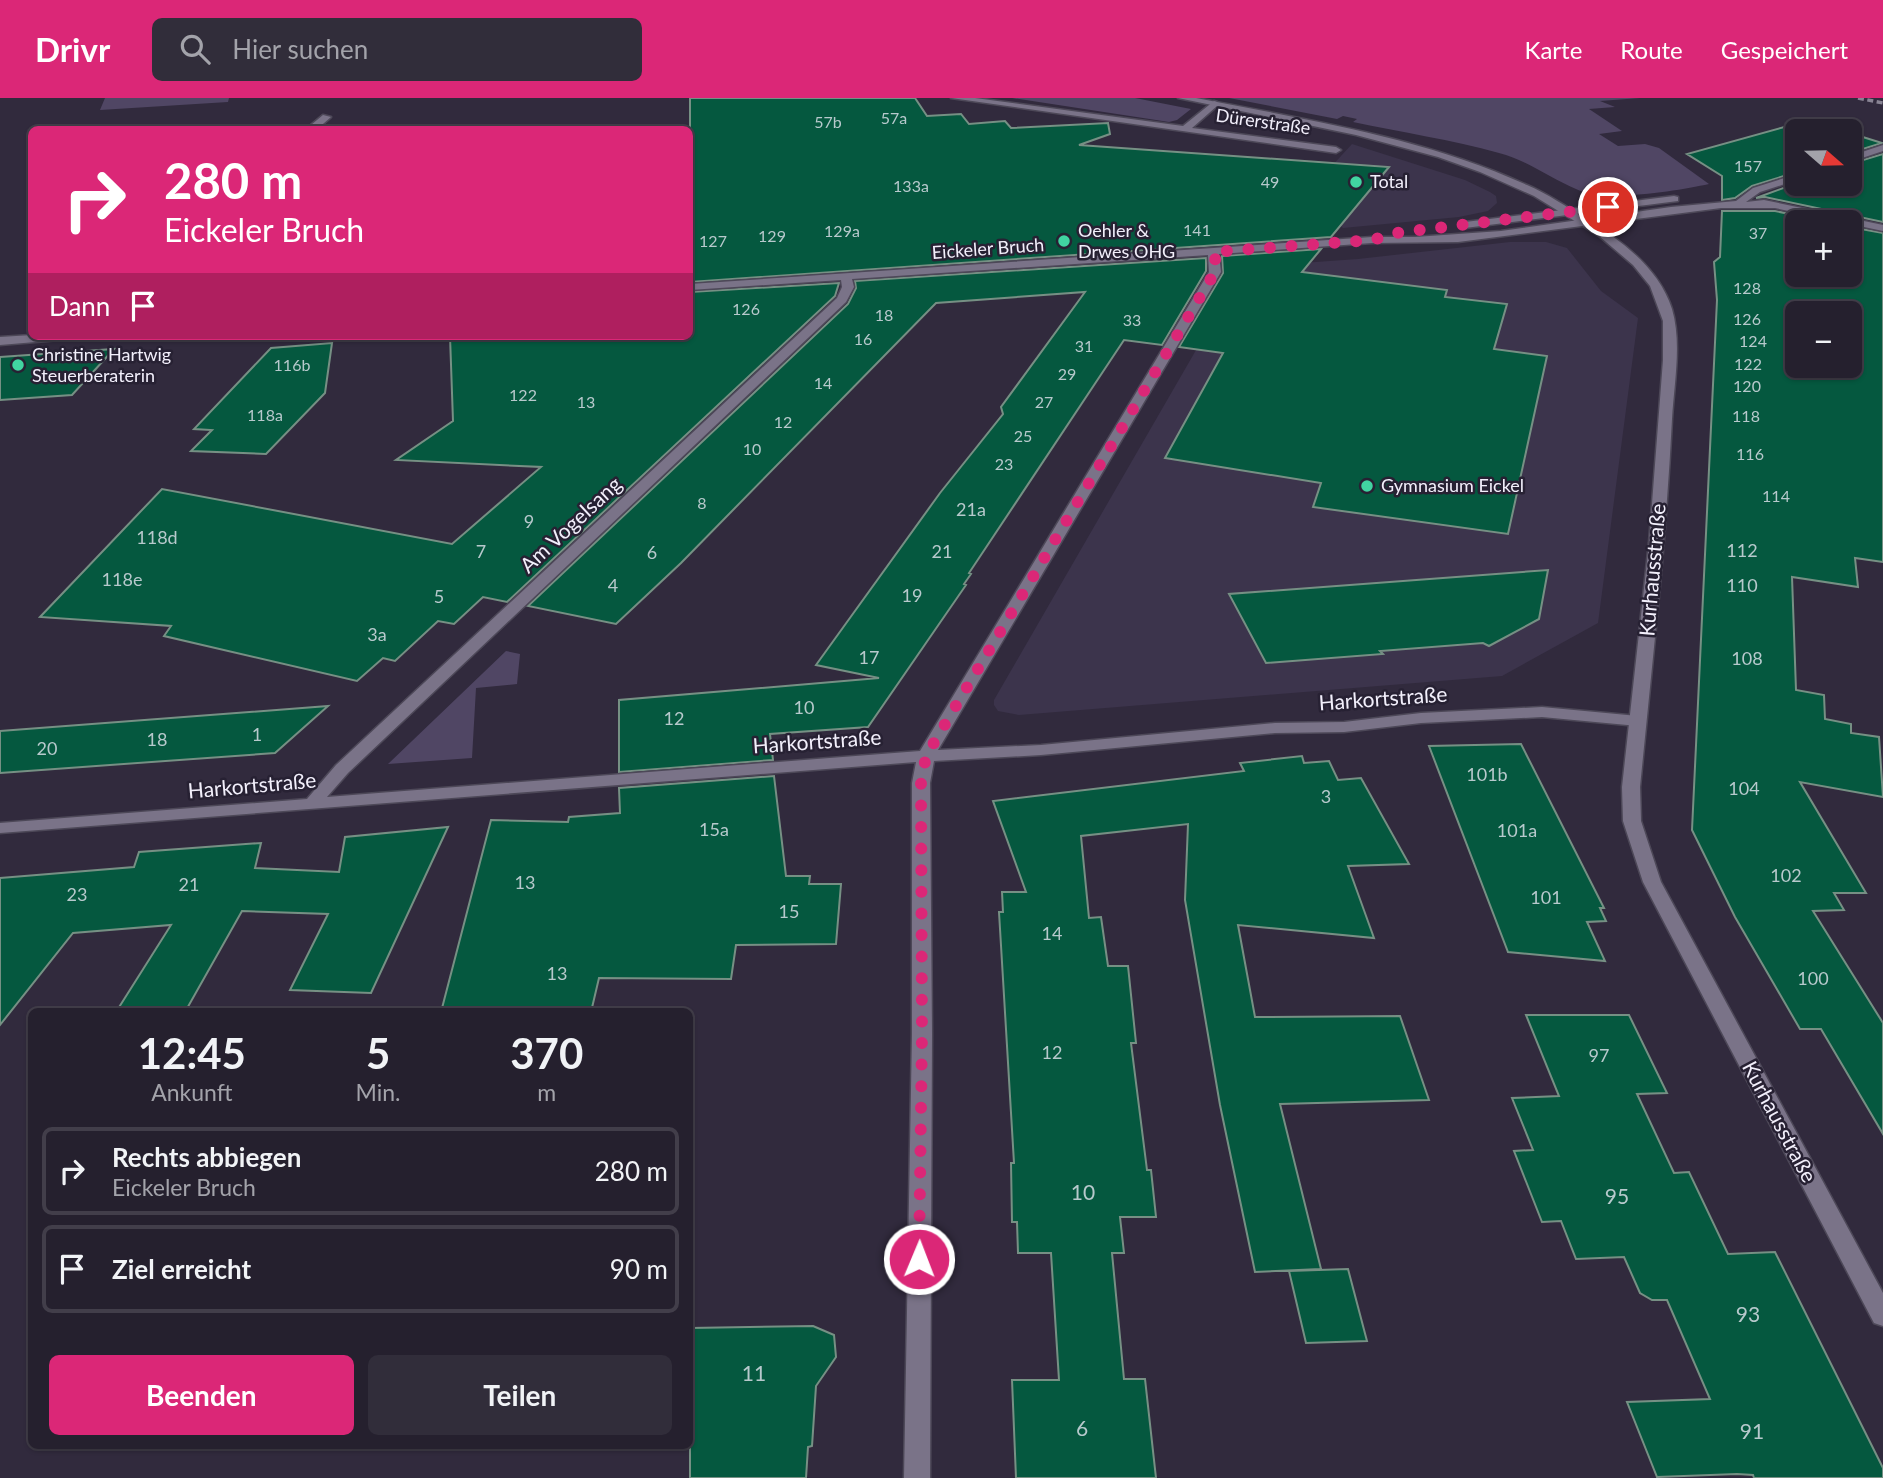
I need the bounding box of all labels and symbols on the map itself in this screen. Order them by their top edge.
street label: Dürerstraße [1214,103,1312,139]
house number: 57a [881,108,907,127]
house number: 57b [814,112,842,131]
north arrow [1785,119,1862,196]
house number: 157 [1734,156,1762,175]
place label: Total [1370,170,1408,192]
house number: 49 [1261,172,1279,191]
marker: Total [1348,174,1364,190]
house number: 133a [893,176,929,195]
pin [1578,177,1638,237]
place label: Oehler & Drwes OHG [1078,219,1175,262]
house number: 141 [1183,220,1211,239]
house number: 129a [824,221,860,240]
house number: 37 [1749,223,1767,242]
house number: 129 [758,226,786,245]
house number: 127 [699,231,727,250]
street label: Eickeler Bruch [931,233,1045,263]
marker: Oehler & Drwes OHG [1056,233,1072,249]
house number: 128 [1733,278,1761,297]
house number: 126 [732,299,760,318]
house number: 18 [875,305,893,324]
house number: 126 [1733,309,1761,328]
house number: 33 [1123,310,1141,329]
house number: 16 [854,329,872,348]
house number: 124 [1739,331,1767,350]
house number: 31 [1075,336,1093,355]
place label: Christine Hartwig Steuerberaterin [32,343,171,386]
house number: 122 [1734,354,1762,373]
house number: 116b [274,355,310,374]
marker: Christine Hartwig Steuerberaterin [10,357,26,373]
house number: 29 [1058,364,1076,383]
house number: 14 [814,373,832,392]
house number: 120 [1733,376,1761,395]
house number: 122 [509,385,537,404]
house number: 13 [577,392,595,411]
house number: 27 [1035,392,1053,411]
house number: 118a [247,405,283,424]
house number: 118 [1732,406,1760,425]
house number: 12 [774,412,792,431]
house number: 25 [1014,426,1032,445]
house number: 10 [743,439,761,458]
house number: 116 [1736,444,1764,463]
house number: 23 [995,454,1013,473]
street label: Am Vogelsang [514,471,626,577]
place label: Gymnasium Eickel [1381,474,1524,496]
marker: Gymnasium Eickel [1359,478,1375,494]
house number: 114 [1762,486,1790,505]
house number: 8 [697,493,707,512]
house number: 21a [956,498,986,520]
street label: Kurhausstraße [1633,502,1670,637]
house number: 9 [524,510,534,532]
house number: 118d [136,526,178,548]
house number: 112 [1726,539,1758,561]
house number: 7 [476,540,486,562]
house number: 21 [932,540,952,562]
house number: 6 [647,541,657,563]
house number: 118e [102,568,142,590]
house number: 4 [608,574,618,596]
house number: 110 [1726,574,1758,596]
house number: 19 [902,584,922,606]
house number: 5 [434,585,444,607]
house number: 3a [367,623,387,645]
house number: 17 [859,646,879,668]
house number: 108 [1731,647,1763,669]
street label: Harkortstraße [1318,681,1448,714]
house number: 10 [794,696,814,718]
house number: 12 [664,707,684,729]
house number: 1 [252,723,262,745]
street label: Harkortstraße [752,724,882,757]
house number: 18 [147,728,167,750]
house number: 20 [37,737,57,759]
house number: 101b [1466,763,1508,785]
street label: Harkortstraße [187,766,317,803]
house number: 104 [1728,777,1760,799]
house number: 3 [1321,785,1331,807]
house number: 15a [699,818,729,840]
house number: 101a [1497,819,1537,841]
house number: 102 [1770,864,1802,886]
house number: 13 [515,871,535,893]
house number: 21 [179,873,199,895]
house number: 23 [67,883,87,905]
house number: 101 [1530,886,1562,908]
house number: 15 [779,900,799,922]
house number: 14 [1042,922,1062,944]
house number: 13 [547,962,567,984]
house number: 100 [1797,967,1829,989]
house number: 12 [1042,1041,1062,1063]
house number: 97 [1589,1044,1609,1066]
street label: Kurhausstraße [1738,1056,1823,1186]
house number: 10 [1071,1179,1095,1204]
house number: 95 [1605,1183,1629,1208]
position arrow [882,1222,956,1296]
house number: 93 [1736,1301,1760,1326]
house number: 11 [742,1360,766,1385]
house number: 6 [1076,1415,1088,1440]
house number: 91 [1740,1418,1764,1443]

